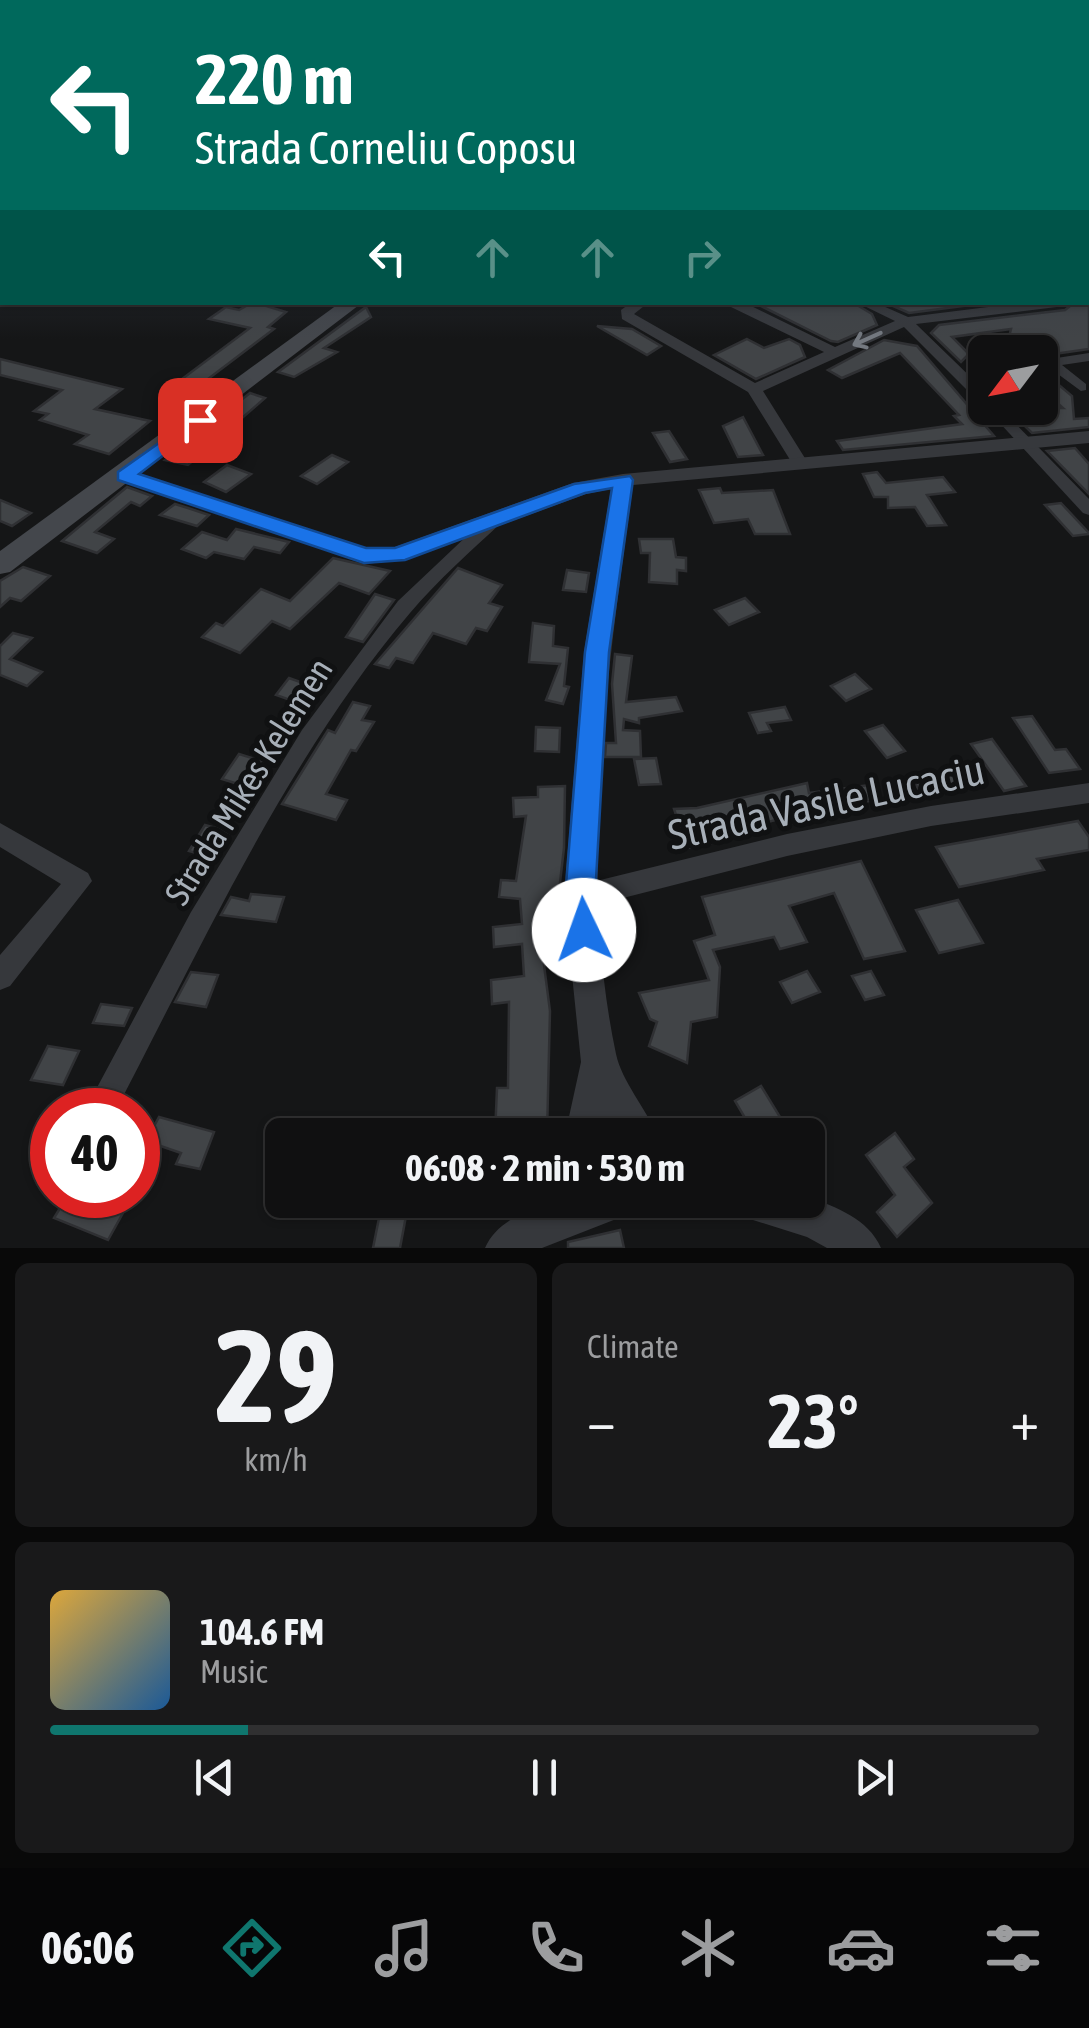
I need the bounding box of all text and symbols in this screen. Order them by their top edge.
text: 220 m [195,39,354,119]
icon: left [30,40,160,170]
text: Strada Corneliu Coposu [195,122,577,174]
icon: left [360,230,415,285]
icon: ahead [465,230,520,285]
icon: ahead [570,230,625,285]
icon: right [675,230,730,285]
one-way arrow [852,331,883,349]
north arrow [968,335,1058,425]
map controls [968,335,1058,425]
pin [158,378,243,463]
icon: arrive [173,393,228,448]
street label: Strada Mikes Kelemen [156,650,340,912]
street label: Strada Vasile Lucaciu [664,745,988,859]
position arrow [532,878,636,982]
speed limit sign: 40 [30,1088,160,1218]
text: 06:08 · 2 min · 530 m [405,1146,685,1189]
text: 29 [215,1301,337,1450]
text: Climate [587,1328,679,1365]
text: 23° [767,1378,859,1464]
text: − [587,1389,616,1452]
text: + [1010,1389,1039,1452]
text: km/h [244,1441,308,1478]
text: 104.6 FM [200,1610,324,1653]
text: Music [200,1653,267,1690]
icon: previous [187,1750,242,1805]
icon: pause [517,1750,572,1805]
icon: next [847,1750,902,1805]
icon: directions [217,1913,287,1983]
icon: music [369,1913,439,1983]
icon: phone [521,1913,591,1983]
icon: climate [673,1913,743,1983]
icon: car [826,1913,896,1983]
icon: filters [978,1913,1048,1983]
text: 06:06 [41,1922,135,1974]

